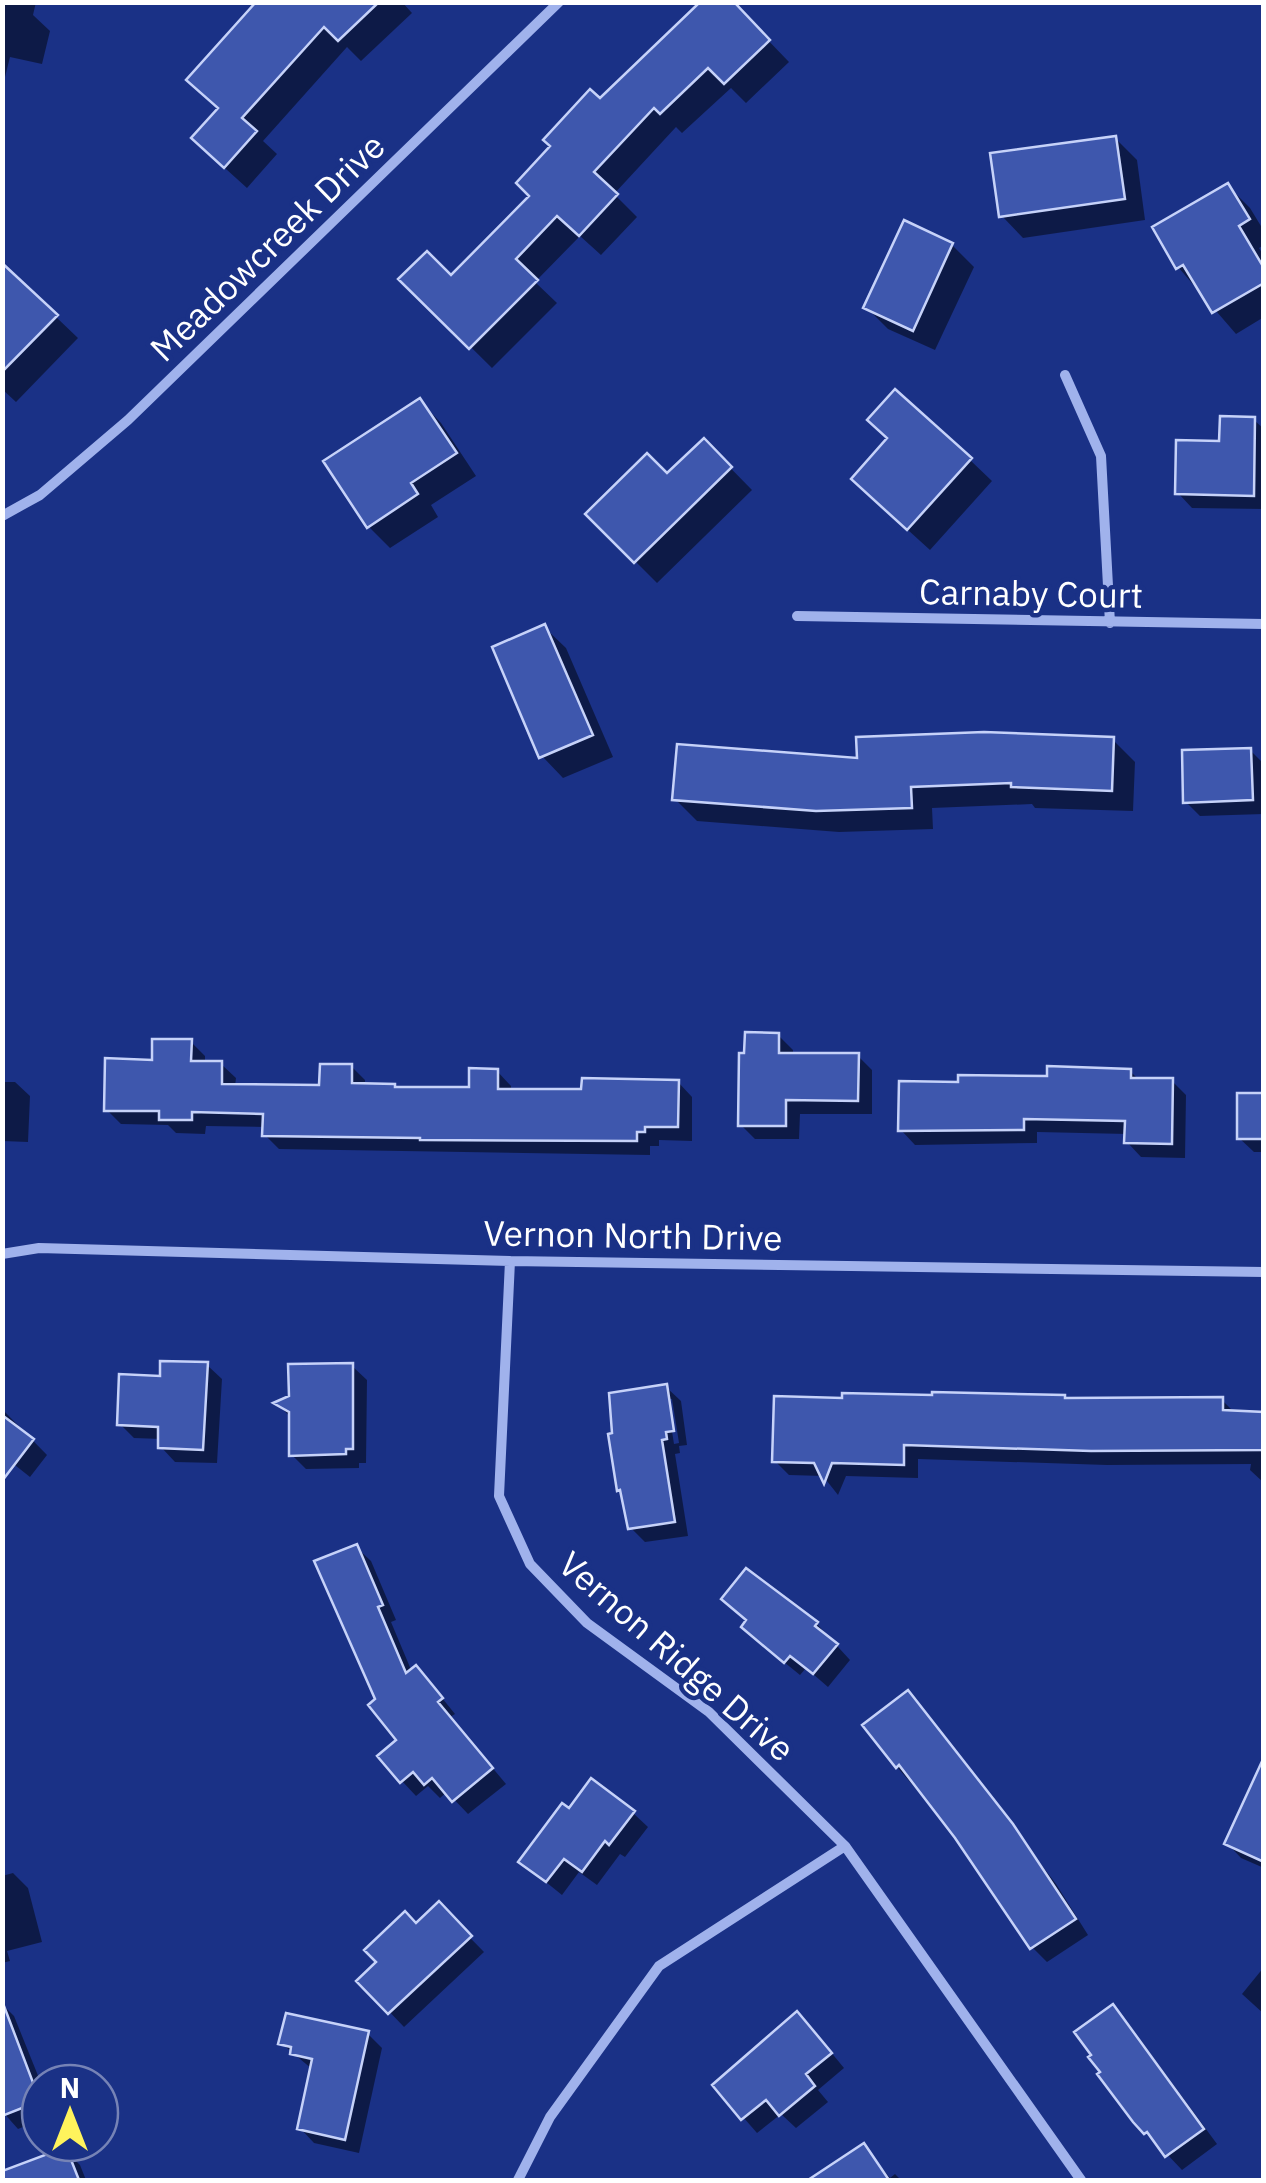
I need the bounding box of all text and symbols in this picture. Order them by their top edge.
street label: Meadowcreek Drive [140,123,394,371]
street label: Carnaby Court [919,568,1143,618]
street label: Vernon North Drive [483,1209,783,1261]
street label: Vernon Ridge Drive [549,1541,805,1771]
north arrow [20,2063,120,2163]
text: N [60,2069,80,2106]

